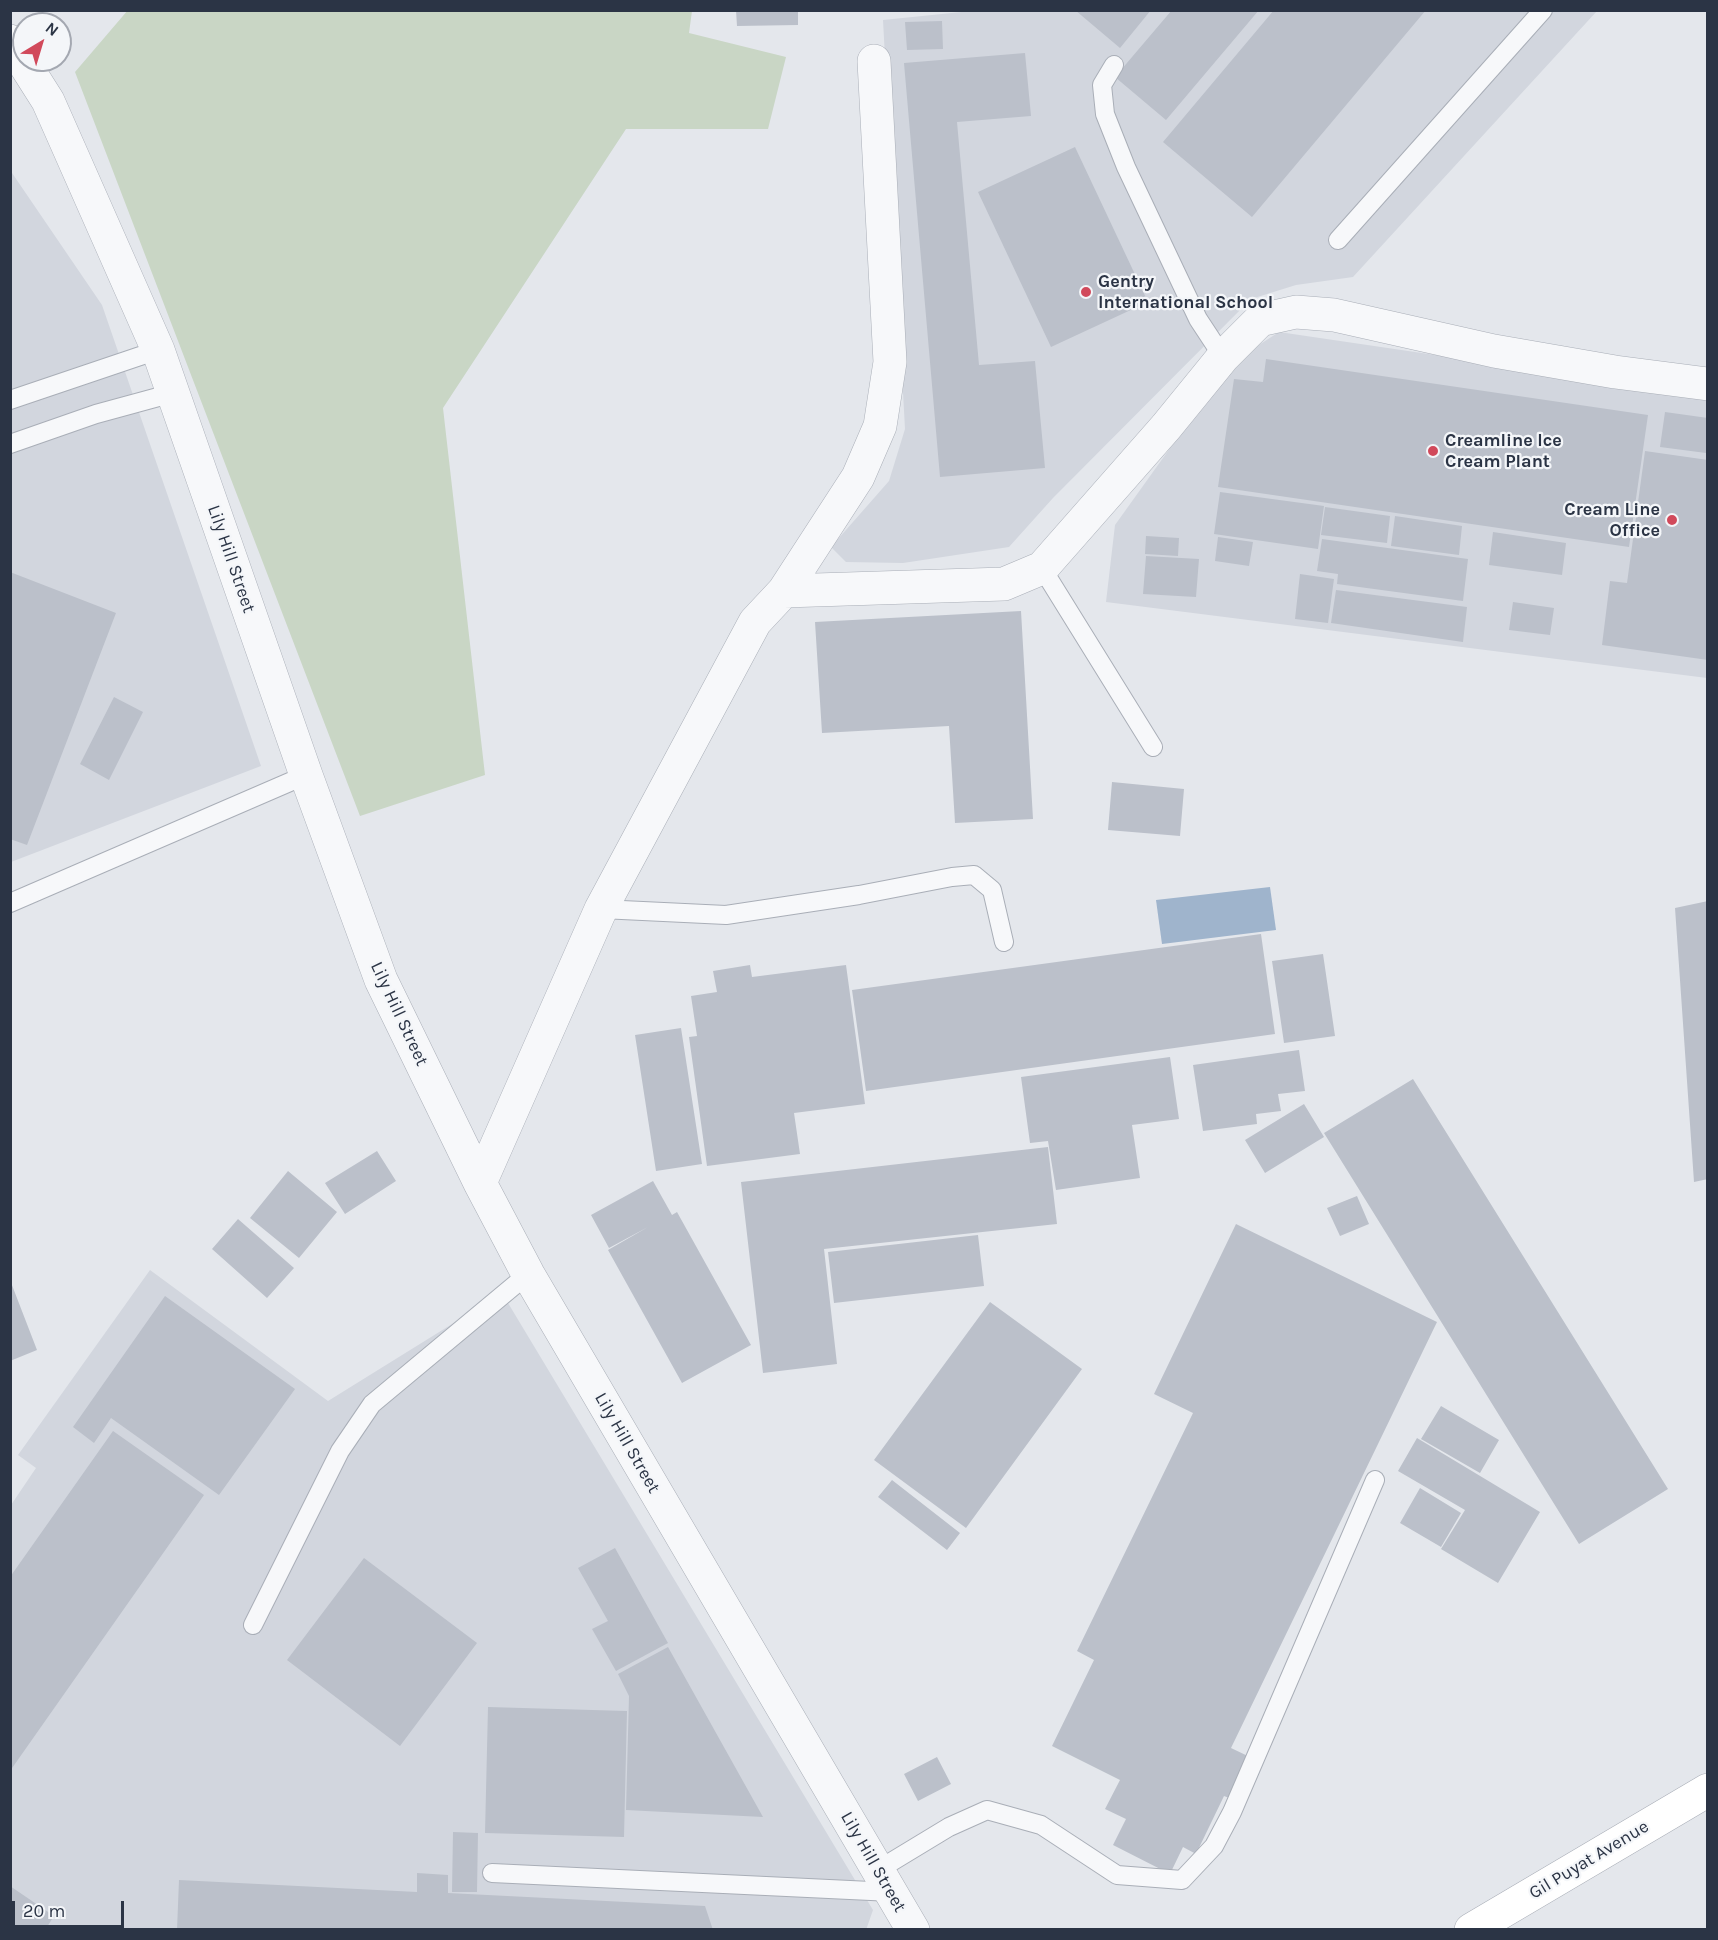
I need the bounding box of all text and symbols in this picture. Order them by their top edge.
north arrow [12,12,72,72]
text: N [42,18,63,40]
place label: Gentry International School [1098,271,1273,314]
marker: Gentry International School [1079,285,1093,299]
place label: Creamline Ice Cream Plant [1445,430,1562,472]
marker: Creamline Ice Cream Plant [1426,444,1440,458]
place label: Cream Line Office [1564,499,1660,542]
street label: Lily Hill Street [202,502,260,616]
marker: Cream Line Office [1665,513,1679,527]
street label: Lily Hill Street [365,958,433,1070]
street label: Lily Hill Street [589,1389,665,1497]
street label: Lily Hill Street [835,1808,911,1916]
street label: Gil Puyat Avenue [1525,1816,1653,1904]
scale bar [15,1889,128,1927]
text: 20 m [23,1900,65,1922]

